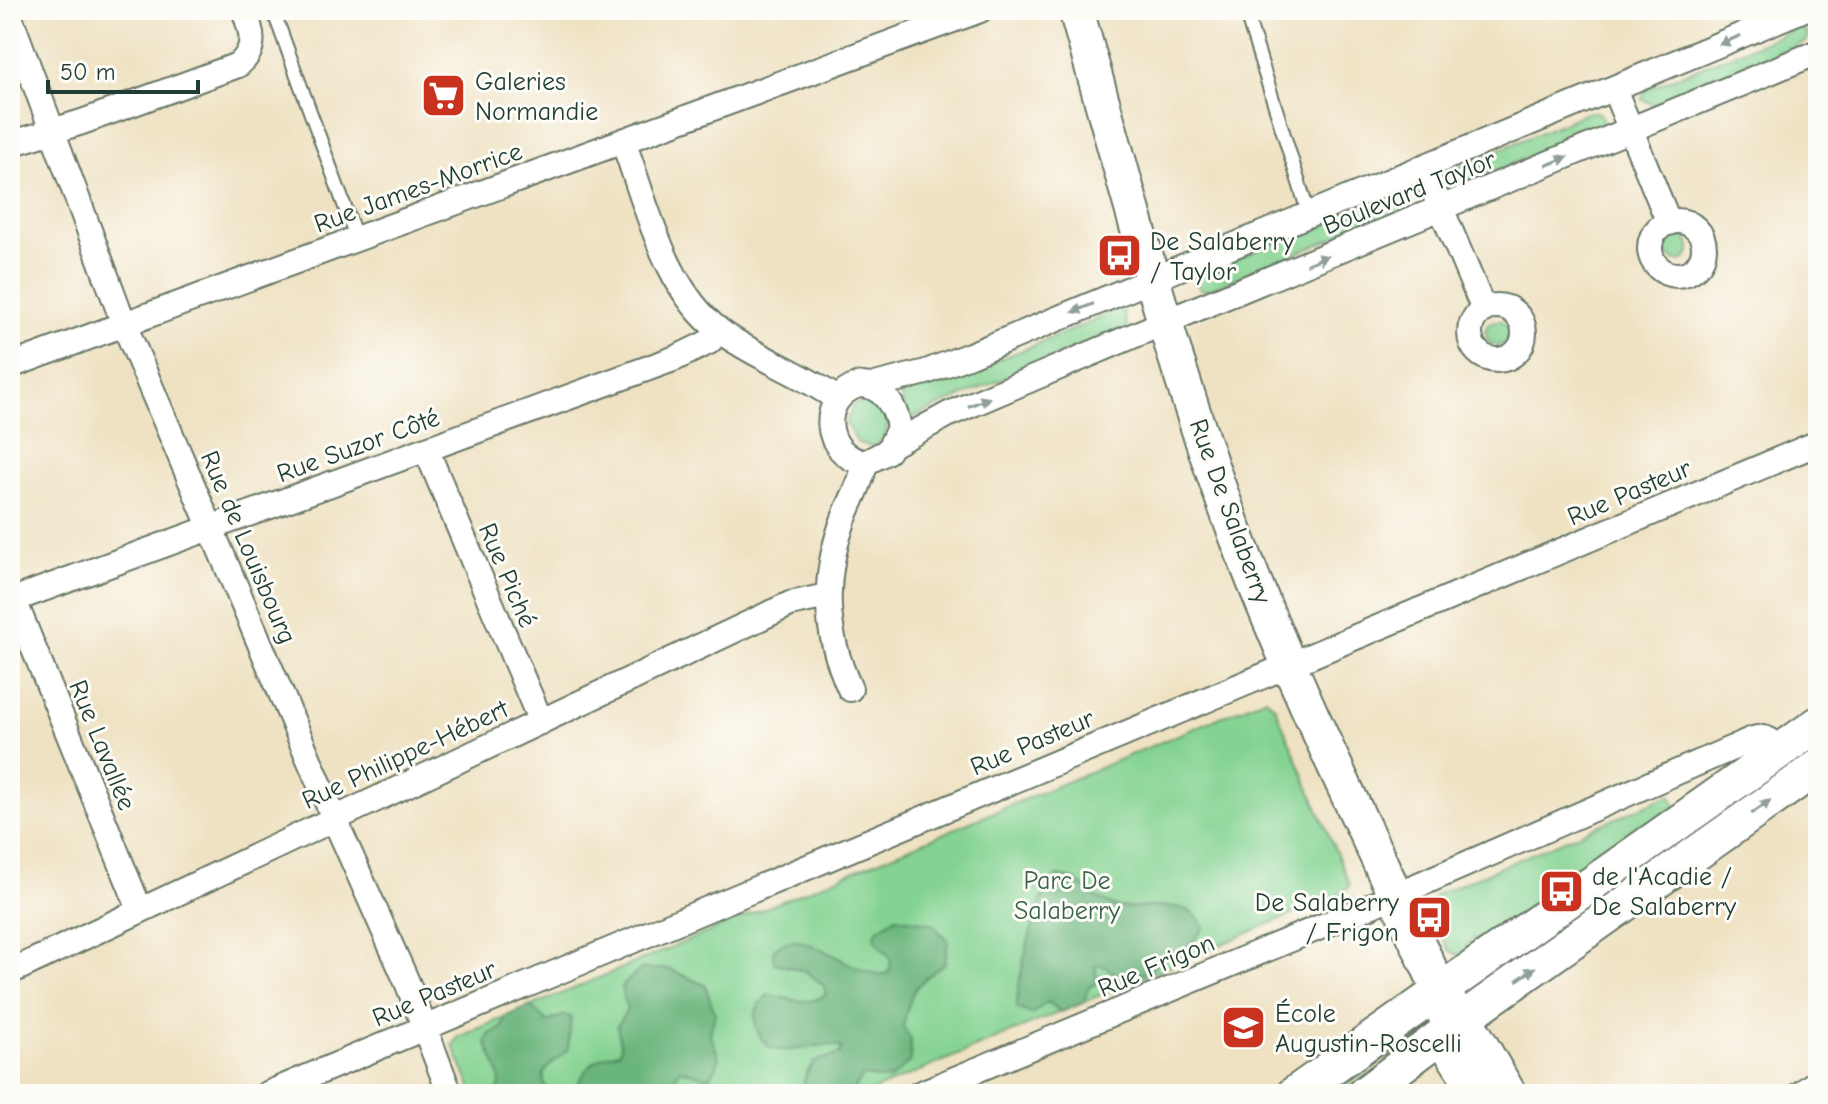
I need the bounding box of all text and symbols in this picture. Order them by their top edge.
one-way arrow [1718,34,1742,47]
scale bar [48,44,198,94]
text: 50 m [60,58,116,86]
place label: Galeries Normandie [475,67,598,127]
supermarket icon: Galeries Normandie [420,72,468,120]
street label: Rue James-Morrice [310,136,526,240]
street label: Boulevard Taylor [1319,144,1501,241]
one-way arrow [1545,155,1569,168]
place label: De Salaberry / Taylor [1150,227,1295,287]
bus stop icon: De Salaberry / Taylor [1095,232,1143,280]
one-way arrow [1305,253,1329,266]
one-way arrow [1071,302,1095,315]
one-way arrow [967,395,991,408]
street label: Rue Suzor Côté [273,403,444,489]
street label: Rue De Salaberry [1183,415,1278,608]
street label: Rue de Louisbourg [194,446,302,648]
street label: Rue Pasteur [1563,453,1696,532]
street label: Rue Piché [472,519,542,632]
street label: Rue Lavallée [62,676,142,815]
street label: Rue Philippe-Hébert [298,693,515,816]
street label: Rue Pasteur [966,703,1099,782]
one-way arrow [1750,800,1771,816]
place label: de l'Acadie / De Salaberry [1592,862,1737,922]
park label: Parc De Salaberry [1014,866,1120,926]
bus stop icon: de l'Acadie / De Salaberry [1537,867,1585,915]
place label: De Salaberry / Frigon [1255,888,1399,948]
bus stop icon: De Salaberry / Frigon [1406,893,1454,941]
street label: Rue Frigon [1094,928,1219,1004]
street label: Rue Pasteur [368,954,501,1033]
one-way arrow [1516,967,1537,982]
place label: École Augustin-Roscelli [1275,998,1462,1059]
school or university icon: École Augustin-Roscelli [1220,1004,1268,1052]

